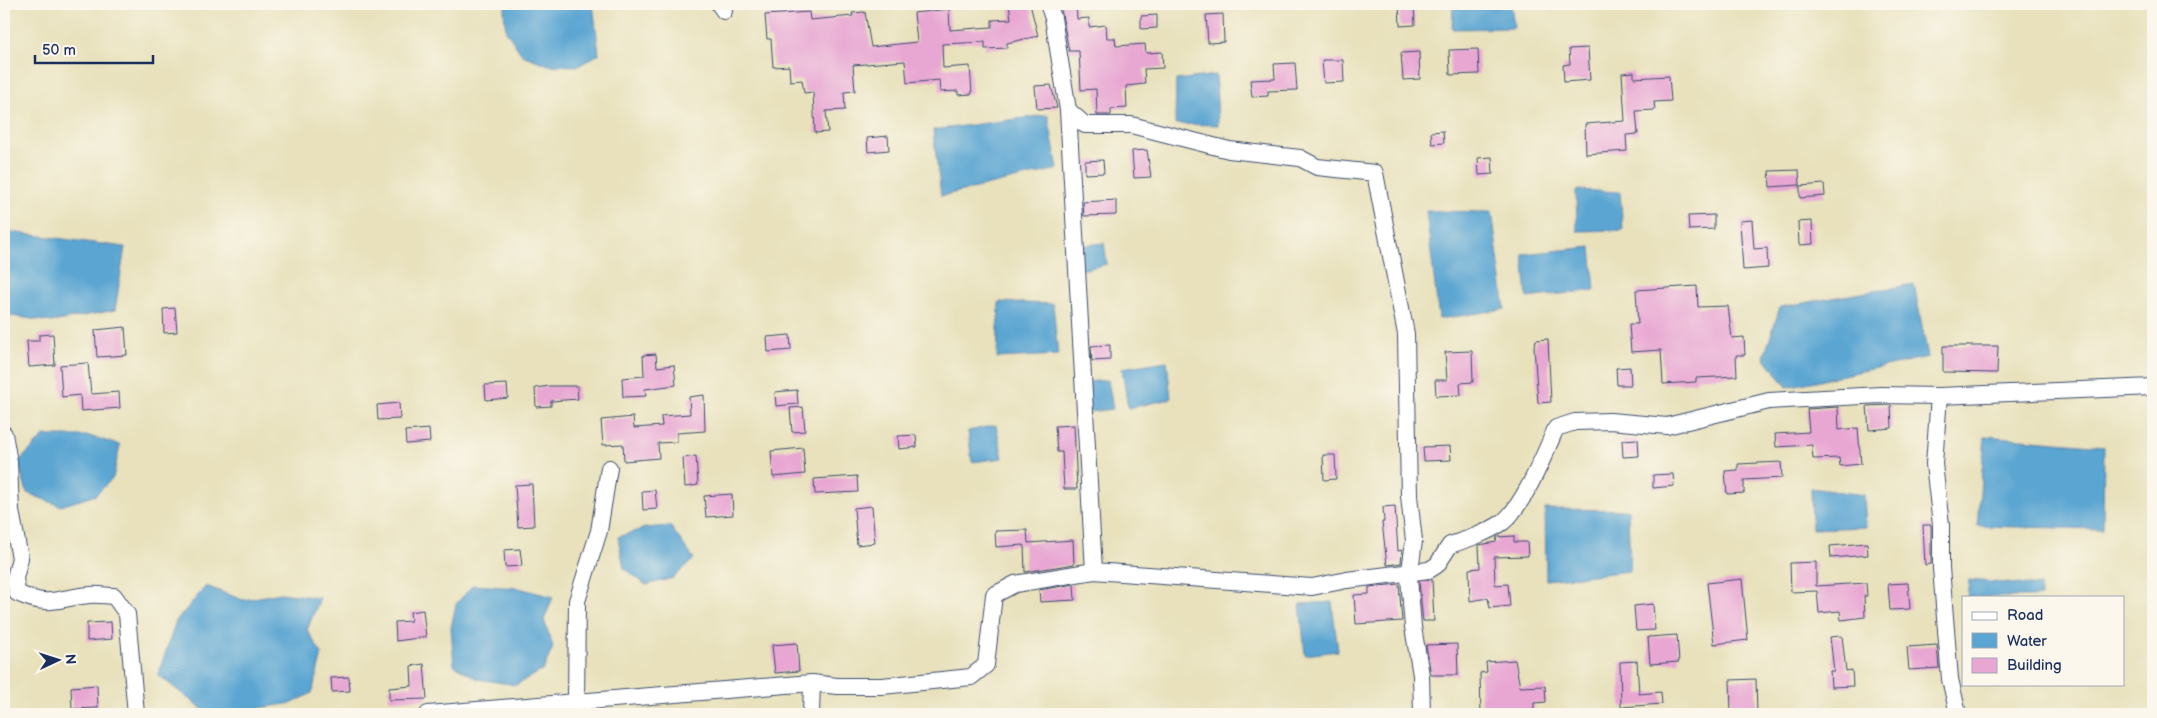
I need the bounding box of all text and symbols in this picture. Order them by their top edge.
scale bar [35,32,152,64]
text: 50 m [42,41,76,60]
legend [1962,596,2124,686]
text: Road [2007,606,2043,625]
text: Water [2007,632,2047,651]
north arrow [32,636,82,686]
text: N [62,653,79,665]
text: Building [2007,656,2062,675]

